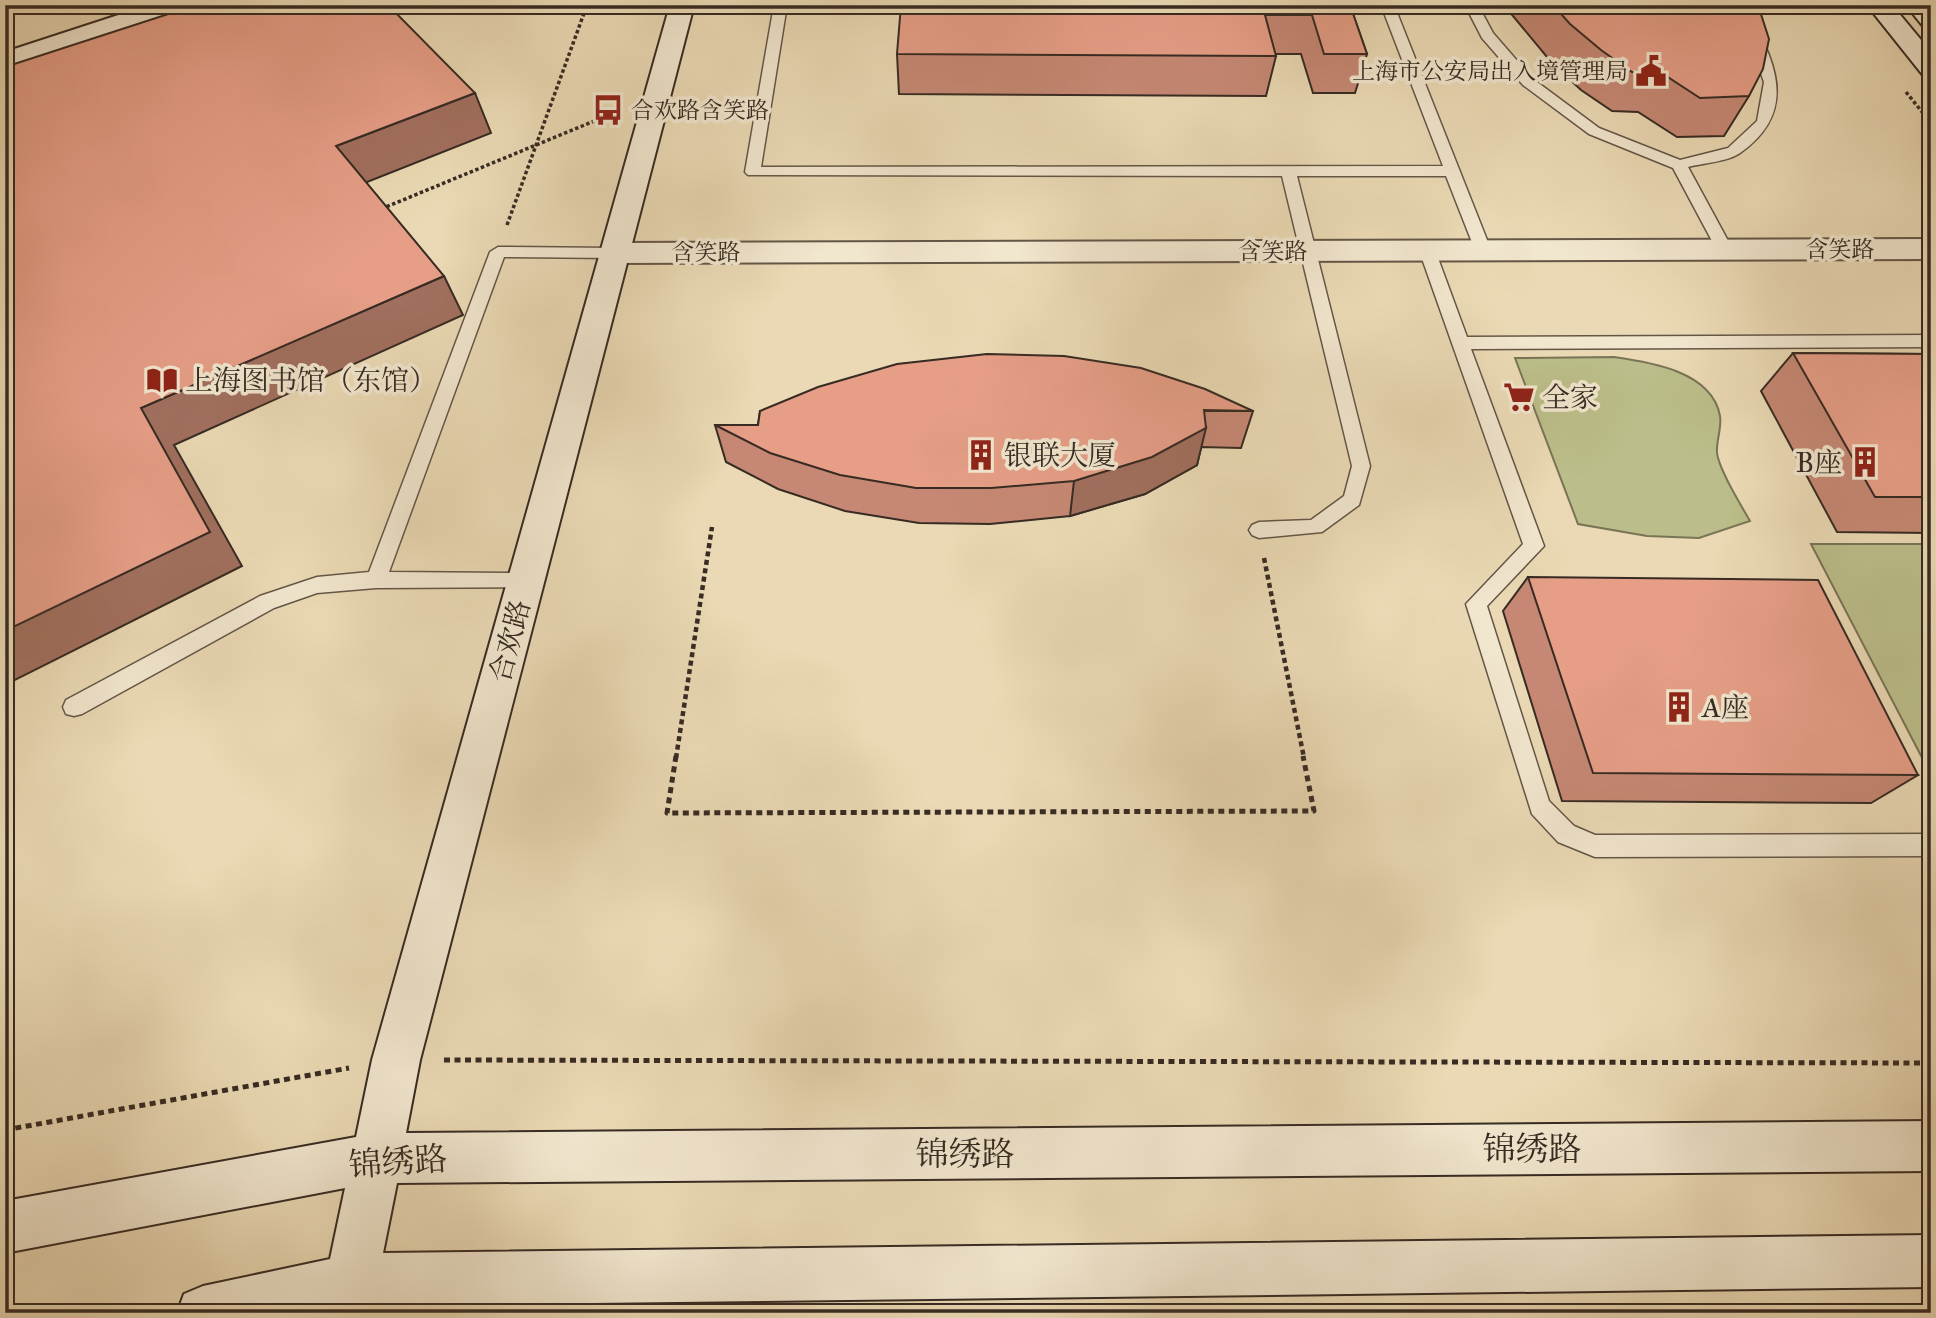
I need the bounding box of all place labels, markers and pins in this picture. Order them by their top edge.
public building icon: 上海市公安局出入境管理局 [1634,54,1668,88]
place label: 上海市公安局出入境管理局 [1352,57,1628,85]
bus stop icon: 合欢路含笑路 [591,93,625,127]
place label: 合欢路含笑路 [631,96,769,124]
library icon: 上海图书馆（东馆） [145,363,179,397]
place label: 上海图书馆（东馆） [185,363,437,398]
supermarket icon: 全家 [1502,380,1536,414]
place label: 全家 [1542,380,1598,415]
building icon: 银联大厦 [964,438,998,472]
place label: 银联大厦 [1004,438,1116,473]
place label: B座 [1795,445,1842,480]
building icon: B座 [1848,445,1882,479]
building icon: A座 [1662,690,1696,724]
place label: A座 [1701,690,1749,725]

